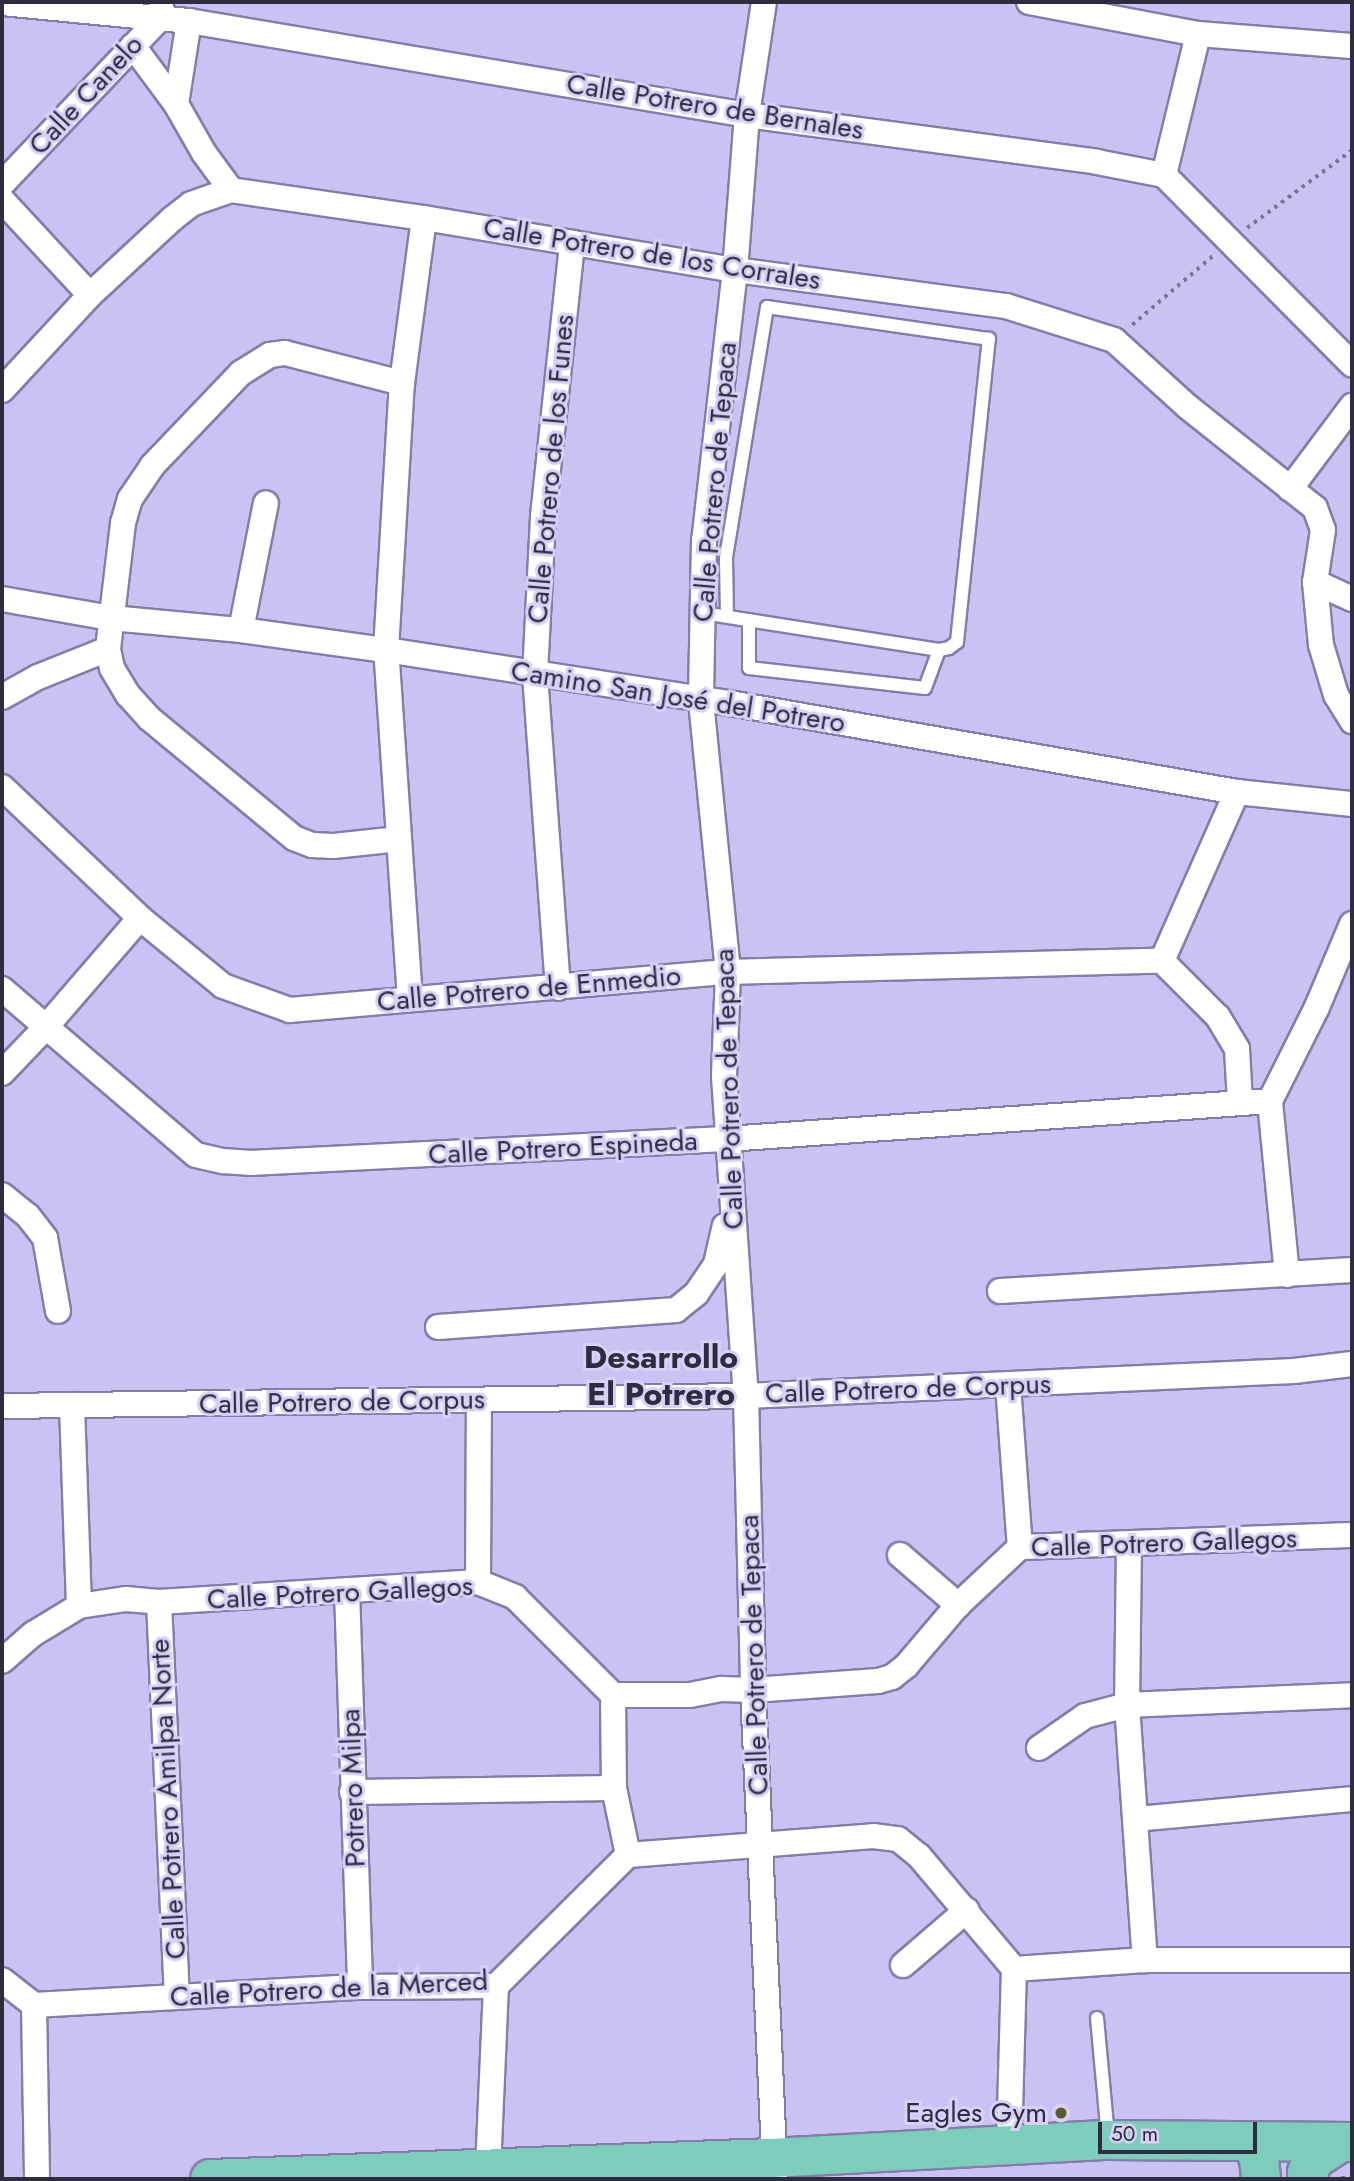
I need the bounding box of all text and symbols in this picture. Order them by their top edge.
street label: Calle Canelo [22,28,150,162]
street label: Calle Potrero de Bernales [564,67,866,147]
street label: Calle Potrero de los Corrales [481,211,823,297]
street label: Calle Potrero de los Funes [521,313,581,625]
street label: Calle Potrero de Tepaca [686,341,744,623]
street label: Camino San José del Potrero [508,654,848,740]
street label: Calle Potrero de Tepaca [707,948,751,1230]
street label: Calle Potrero de Enmedio [376,959,682,1019]
street label: Calle Potrero Espineda [427,1124,699,1172]
district label: Desarrollo El Potrero [584,1339,738,1414]
street label: Calle Potrero de Corpus [764,1367,1052,1411]
street label: Calle Potrero de Corpus [199,1383,485,1421]
street label: Calle Potrero de Tepaca [732,1514,776,1796]
street label: Calle Potrero Gallegos [1030,1522,1298,1564]
street label: Calle Potrero Gallegos [206,1569,474,1617]
street label: Calle Potrero Amilpa Norte [143,1638,193,1960]
street label: Potrero Milpa [333,1708,373,1868]
street label: Calle Potrero de la Merced [169,1964,489,2014]
place label: Eagles Gym [905,2096,1047,2130]
marker: Eagles Gym [1053,2105,1069,2121]
scale bar [1102,2108,1261,2152]
text: 50 m [1111,2119,1158,2149]

